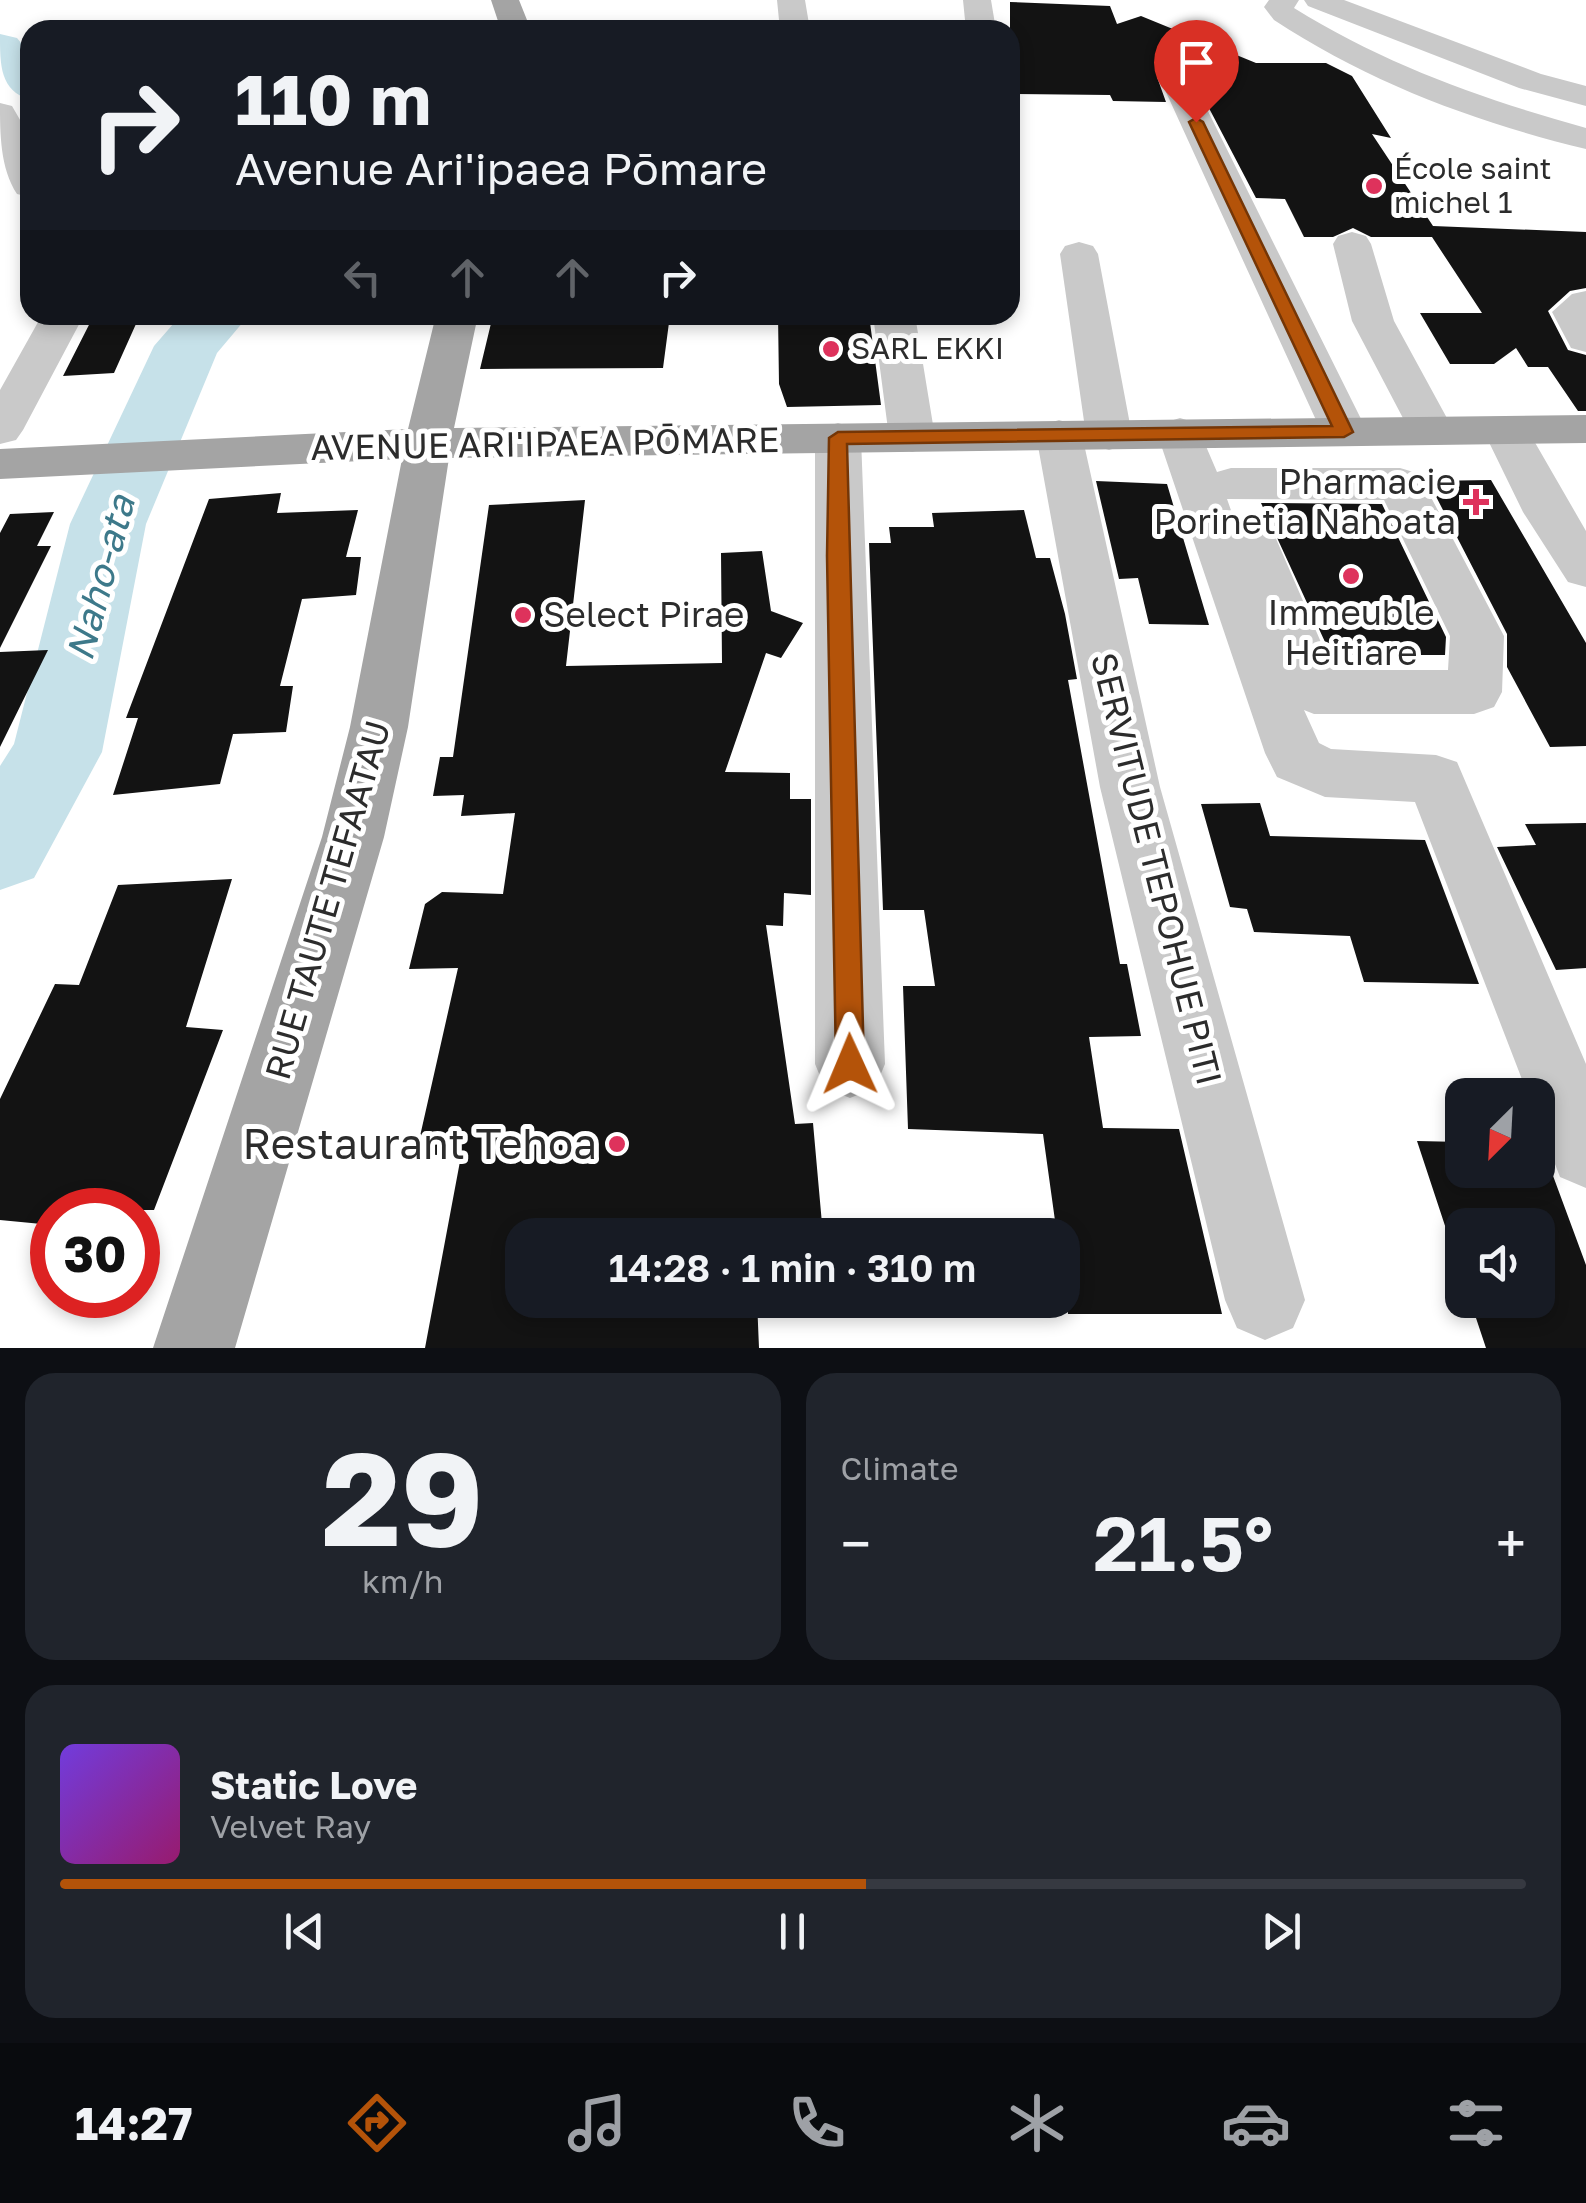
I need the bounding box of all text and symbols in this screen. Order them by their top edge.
pin [1154,20,1239,123]
icon: arrive [1169,35,1224,90]
text: 110 m [235,56,431,140]
icon: right [70,60,200,190]
text: Avenue Ari'ipaea Pōmare [235,141,767,195]
place label: École saint michel 1 [1394,150,1552,220]
marker: École saint michel 1 [1363,175,1385,197]
icon: left [335,250,390,305]
icon: ahead [440,250,495,305]
icon: ahead [545,250,600,305]
icon: right [650,250,705,305]
place label: SARL EKKI [851,330,1004,366]
marker: SARL EKKI [820,338,842,360]
street label: AVENUE ARI'IPAEA PŌMARE [310,418,780,468]
place label: Pharmacie Porinetia Nahoata [1154,460,1456,542]
water label: Naho-ata [56,489,144,665]
marker: Pharmacie Porinetia Nahoata [1465,491,1487,513]
marker: Immeuble Heitiare [1340,565,1362,587]
place label: Immeuble Heitiare [1267,591,1435,673]
place label: Select Pirae [543,593,744,635]
marker: Select Pirae [512,604,534,626]
street label: SERVITUDE TEPOHUE PITI [1083,648,1231,1089]
street label: RUE TAUTE TEFAATAU [256,716,398,1084]
position arrow [798,1012,902,1116]
north arrow [1445,1078,1555,1188]
map controls [1445,1078,1555,1318]
place label: Restaurant Tehoa [243,1118,597,1168]
marker: Restaurant Tehoa [606,1133,628,1155]
speed limit sign: 30 [30,1188,160,1318]
button: sound [1445,1208,1555,1318]
text: 14:28 · 1 min · 310 m [609,1245,976,1290]
text: 29 [322,1419,484,1575]
text: Climate [841,1449,959,1487]
text: 21.5° [1093,1497,1273,1588]
text: − [841,1510,871,1576]
text: + [1496,1510,1526,1576]
text: km/h [362,1562,443,1600]
text: Static Love [210,1762,417,1807]
text: Velvet Ray [210,1807,371,1845]
icon: previous [277,1904,332,1959]
icon: pause [765,1904,820,1959]
icon: next [1254,1904,1309,1959]
icon: directions [342,2088,412,2158]
icon: music [562,2088,632,2158]
icon: phone [782,2088,852,2158]
icon: climate [1002,2088,1072,2158]
icon: car [1221,2088,1291,2158]
icon: filters [1441,2088,1511,2158]
text: 14:27 [75,2096,193,2150]

